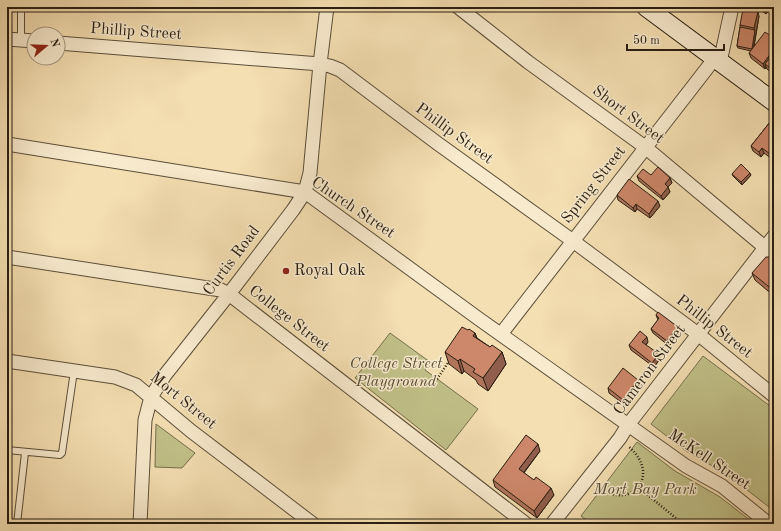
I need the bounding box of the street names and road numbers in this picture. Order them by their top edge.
street label: Phillip Street [90,21,183,43]
street label: Short Street [589,83,667,147]
street label: Phillip Street [412,100,496,168]
street label: Spring Street [559,143,629,227]
street label: Church Street [308,174,398,242]
street label: Curtis Road [201,223,263,299]
street label: College Street [246,283,333,356]
street label: Phillip Street [673,292,755,362]
street label: Cameron Street [611,321,689,418]
street label: Mort Street [147,369,220,433]
street label: McKell Street [665,427,753,494]

